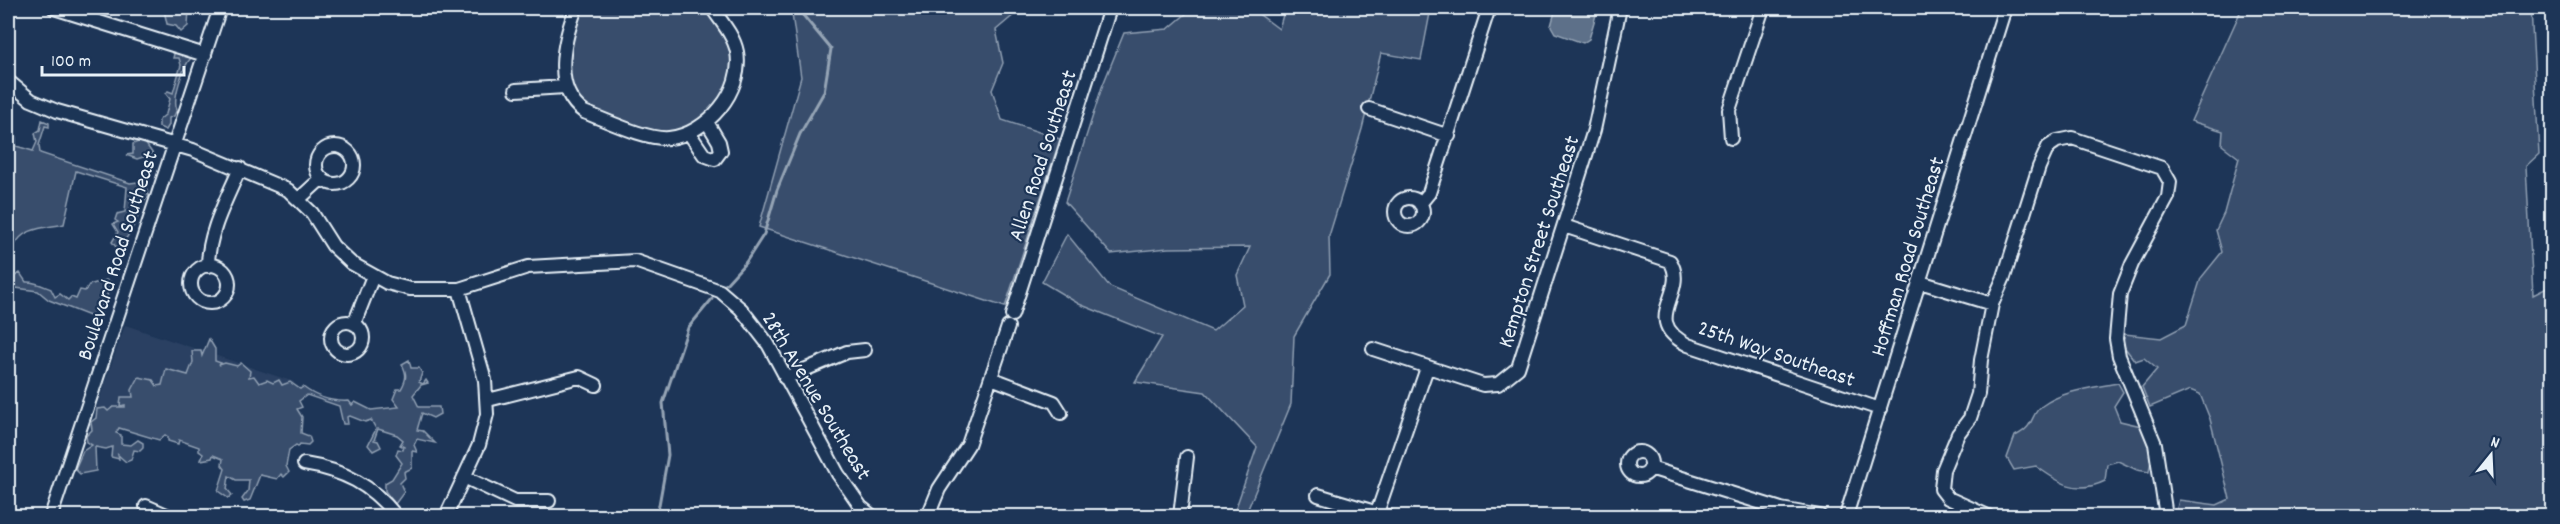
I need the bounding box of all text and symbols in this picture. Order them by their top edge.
scale bar [42,39,184,77]
text: 100 m [51,50,91,75]
street label: Allen Road Southeast [1002,67,1087,246]
street label: Kempton Street Southeast [1491,132,1589,352]
street label: Boulevard Road Southeast [71,147,168,365]
street label: Hoffman Road Southeast [1864,153,1954,361]
street label: 28th Avenue Southeast [752,307,878,487]
street label: 25th Way Southeast [1693,314,1859,397]
north arrow [2461,425,2521,485]
text: N [2488,431,2502,455]

